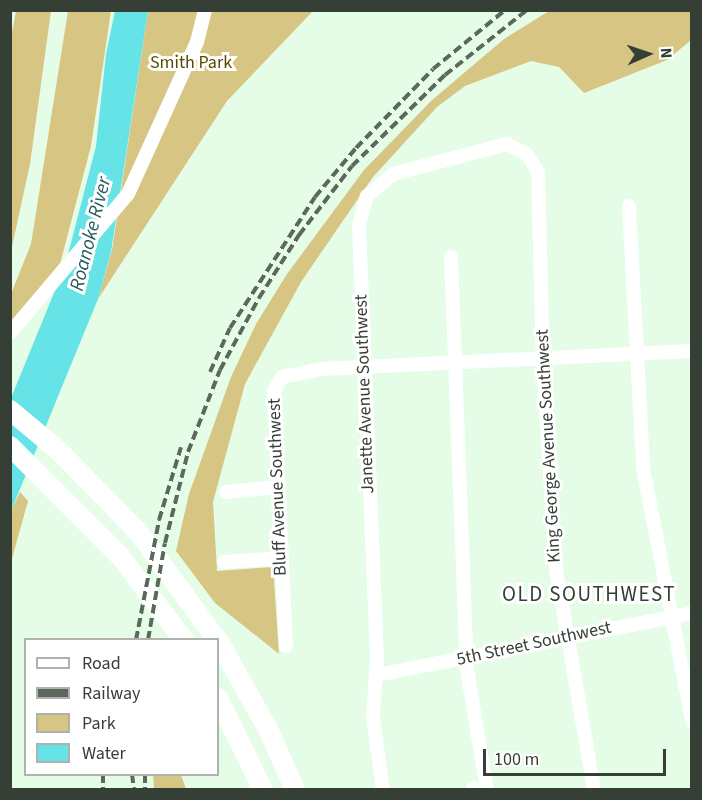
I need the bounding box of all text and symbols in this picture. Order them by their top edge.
north arrow [618,24,678,84]
text: N [655,47,677,59]
park label: Smith Park [150,52,232,74]
water label: Roanoke River [65,175,117,293]
street label: Janette Avenue Southwest [351,294,379,494]
street label: King George Avenue Southwest [532,329,566,563]
street label: Bluff Avenue Southwest [264,398,292,576]
district label: OLD SOUTHWEST [502,581,676,607]
street label: 5th Street Southwest [455,617,613,671]
legend [24,638,219,776]
text: Road [82,651,121,676]
text: Railway [82,681,141,706]
text: Park [82,711,116,736]
scale bar [486,737,669,775]
text: Water [82,741,126,766]
text: 100 m [494,747,539,772]

